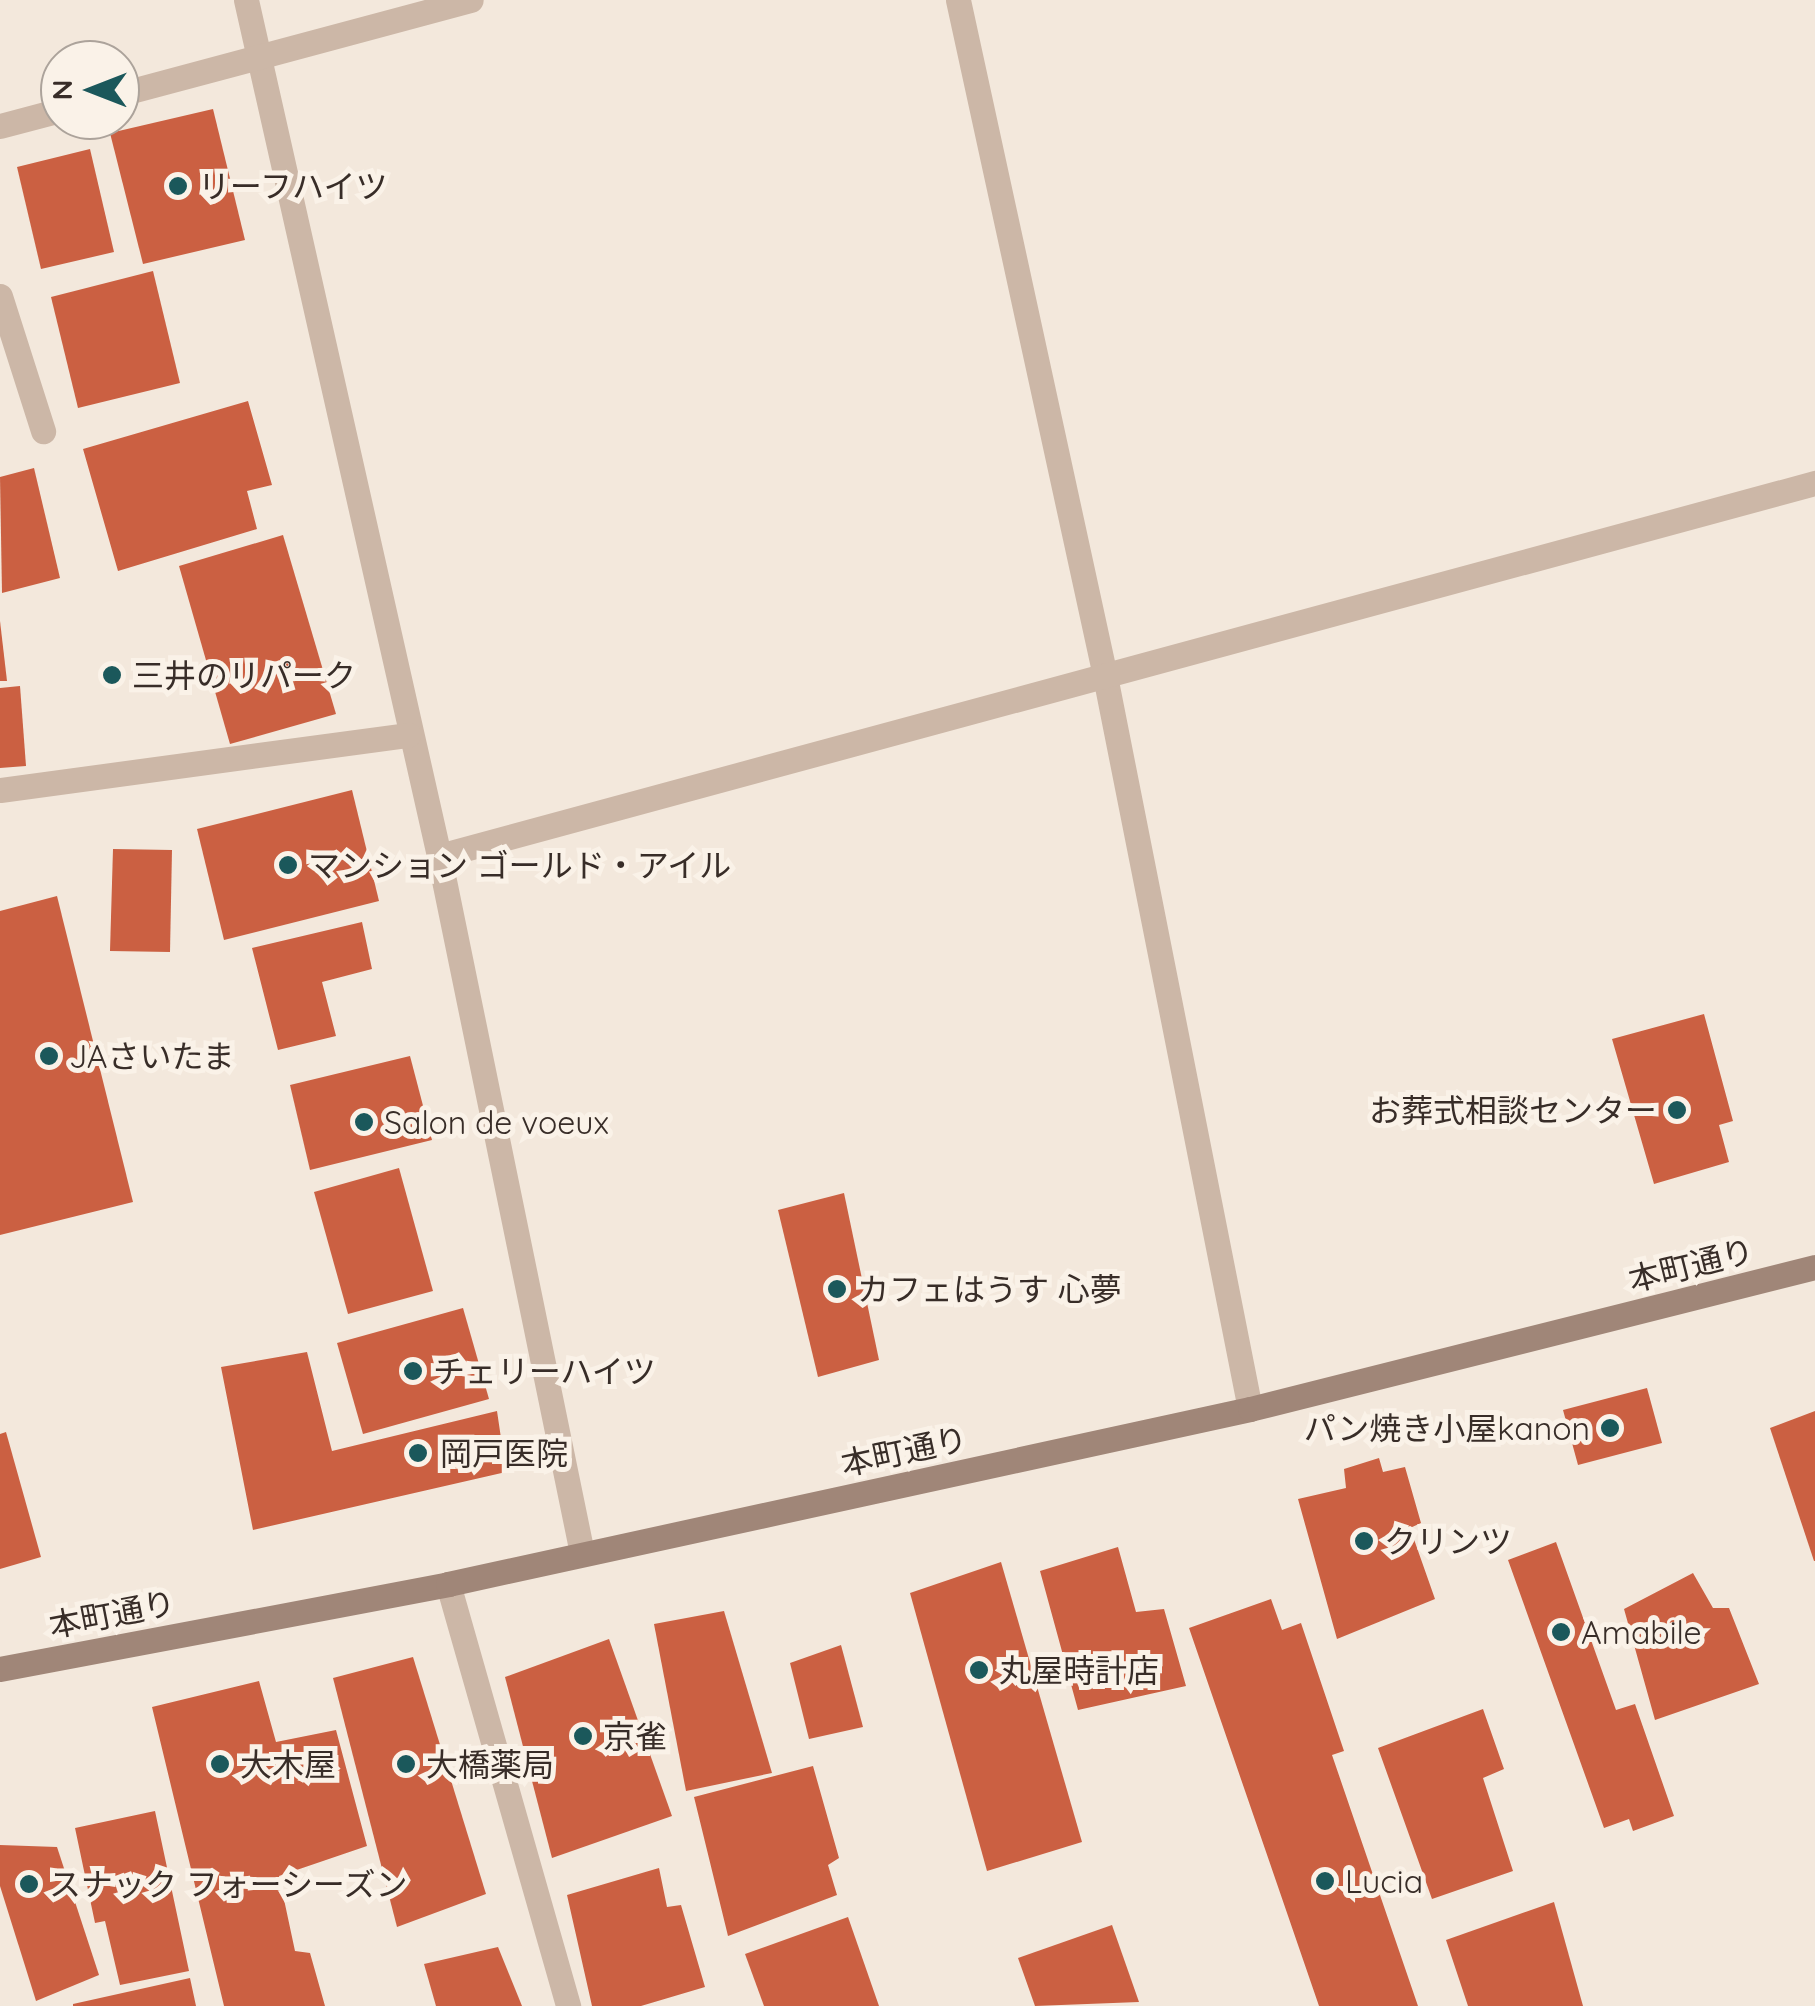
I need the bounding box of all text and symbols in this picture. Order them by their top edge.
north arrow [40,40,140,140]
text: N [44,80,79,100]
place label: リーフハイツ [198,167,390,205]
marker: リーフハイツ [167,175,189,197]
place label: 三井のリパーク [132,656,356,694]
marker: 三井のリパーク [101,664,123,686]
place label: マンション ゴールド・アイル [308,846,733,884]
marker: マンション ゴールド・アイル [277,854,299,876]
place label: JAさいたま [69,1037,236,1075]
marker: JAさいたま [38,1045,60,1067]
place label: お葬式相談センター [1369,1091,1657,1129]
marker: お葬式相談センター [1666,1099,1688,1121]
place label: Salon de voeux [384,1103,609,1141]
marker: Salon de voeux [353,1111,375,1133]
street label: 本町通り [1624,1231,1758,1299]
place label: カフェはうす 心夢 [857,1270,1122,1308]
marker: カフェはうす 心夢 [826,1278,848,1300]
place label: チェリーハイツ [433,1352,657,1390]
marker: チェリーハイツ [402,1360,424,1382]
place label: パン焼き小屋kanon [1305,1409,1590,1447]
marker: パン焼き小屋kanon [1599,1417,1621,1439]
street label: 本町通り [837,1419,971,1483]
place label: 岡戸医院 [440,1434,568,1472]
marker: 岡戸医院 [405,1440,431,1466]
place label: クリンツ [1384,1522,1512,1560]
marker: クリンツ [1353,1530,1375,1552]
street label: 本町通り [46,1583,178,1645]
place label: Amabile [1581,1613,1702,1651]
marker: Amabile [1550,1621,1572,1643]
place label: 丸屋時計店 [999,1651,1159,1689]
marker: 丸屋時計店 [968,1659,990,1681]
place label: 京雀 [603,1717,667,1755]
marker: 京雀 [572,1725,594,1747]
place label: 大木屋 [240,1745,336,1783]
place label: 大橋薬局 [426,1745,554,1783]
marker: 大木屋 [209,1753,231,1775]
marker: 大橋薬局 [395,1753,417,1775]
place label: Lucia [1345,1862,1423,1900]
place label: スナック フォーシーズン [49,1865,410,1903]
marker: Lucia [1314,1870,1336,1892]
marker: スナック フォーシーズン [18,1873,40,1895]

